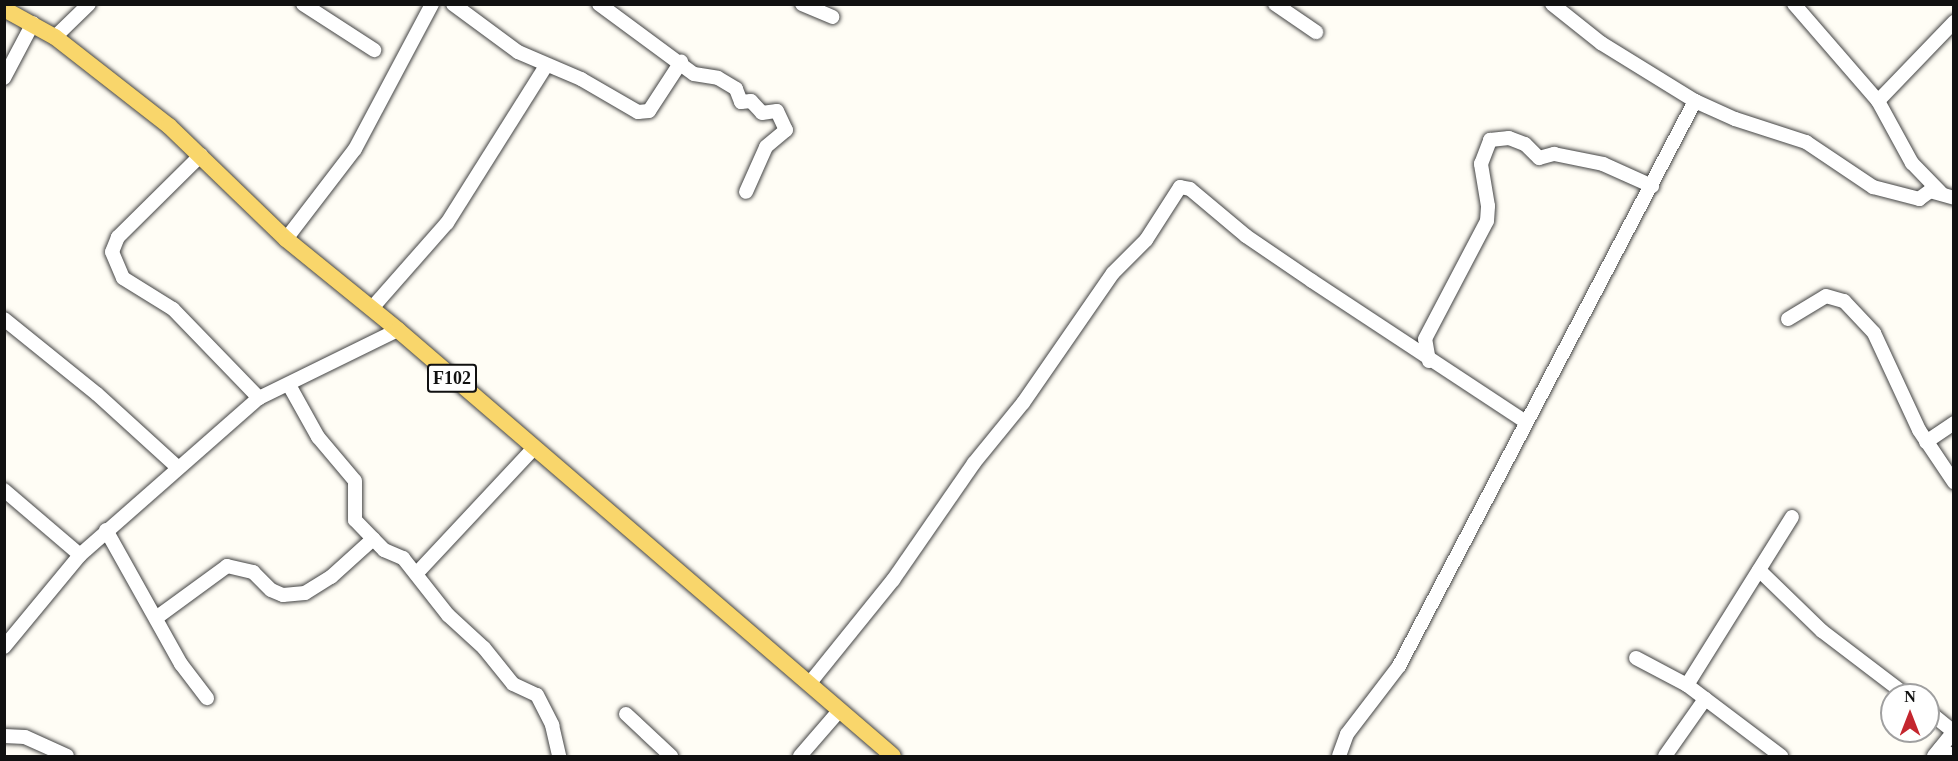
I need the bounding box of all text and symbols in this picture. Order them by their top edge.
road number: F102 [426,363,478,393]
north arrow [1880,683,1940,743]
text: N [1904,688,1916,705]

